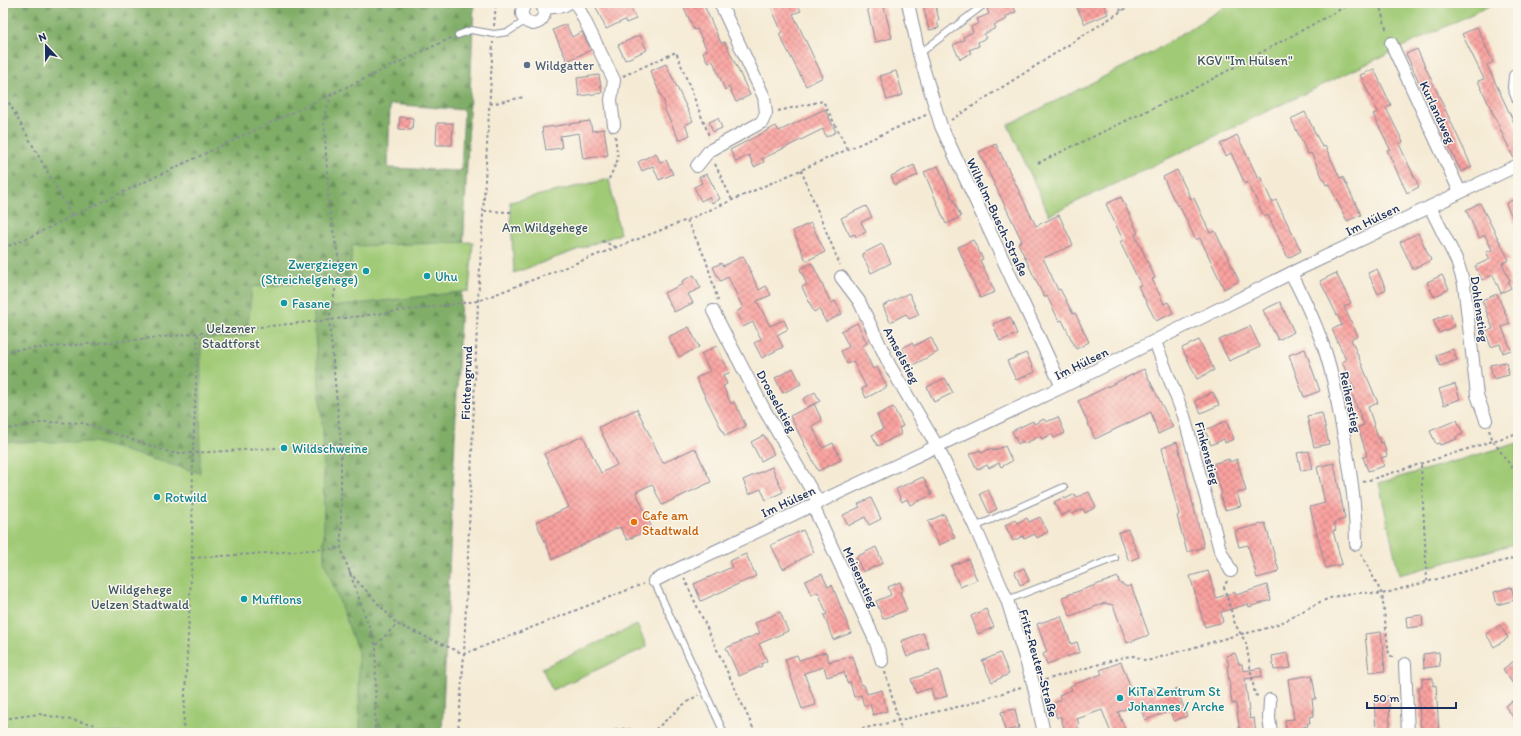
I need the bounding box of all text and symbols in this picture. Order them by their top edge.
north arrow [26,26,66,66]
text: N [37,30,48,45]
park label: KGV "Im Hülsen" [1197,53,1293,68]
place label: Wildgatter [535,58,595,73]
marker: Wildgatter [522,60,532,70]
street label: Kurlandweg [1417,79,1459,146]
street label: Wilhelm-Busch-Straße [964,156,1032,279]
street label: Im Hülsen [1343,200,1402,239]
park label: Am Wildgehege [502,220,588,235]
place label: Zwergziegen (Streichelgehege) [261,257,359,287]
marker: Zwergziegen (Streichelgehege) [361,266,371,276]
place label: Uhu [435,269,458,284]
marker: Uhu [422,271,432,281]
street label: Dohlenstieg [1467,275,1492,343]
place label: Fasane [292,296,330,311]
marker: Fasane [279,298,289,308]
park label: Uelzener Stadtforst [202,321,260,351]
street label: Amselstieg [880,324,923,386]
street label: Im Hülsen [1052,344,1111,383]
street label: Fichtengrund [458,346,475,420]
street label: Drosselstieg [753,368,800,435]
street label: Reiherstieg [1337,370,1364,435]
street label: Finkenstieg [1192,420,1223,486]
place label: Wildschweine [292,441,368,456]
marker: Wildschweine [279,443,289,453]
street label: Im Hülsen [759,482,818,520]
place label: Rotwild [165,490,207,505]
marker: Rotwild [152,492,162,502]
place label: Cafe am Stadtwald [642,508,699,538]
marker: Cafe am Stadtwald [629,517,639,527]
street label: Meisenstieg [840,544,881,610]
park label: Wildgehege Uelzen Stadtwald [91,582,189,612]
place label: Mufflons [252,592,302,607]
marker: Mufflons [239,594,249,604]
street label: Fritz-Reuter-Straße [1016,607,1061,719]
place label: KiTa Zentrum St Johannes / Arche [1128,684,1224,714]
scale bar [1367,684,1456,710]
text: 50 m [1373,691,1399,705]
marker: KiTa Zentrum St Johannes / Arche [1115,693,1125,703]

